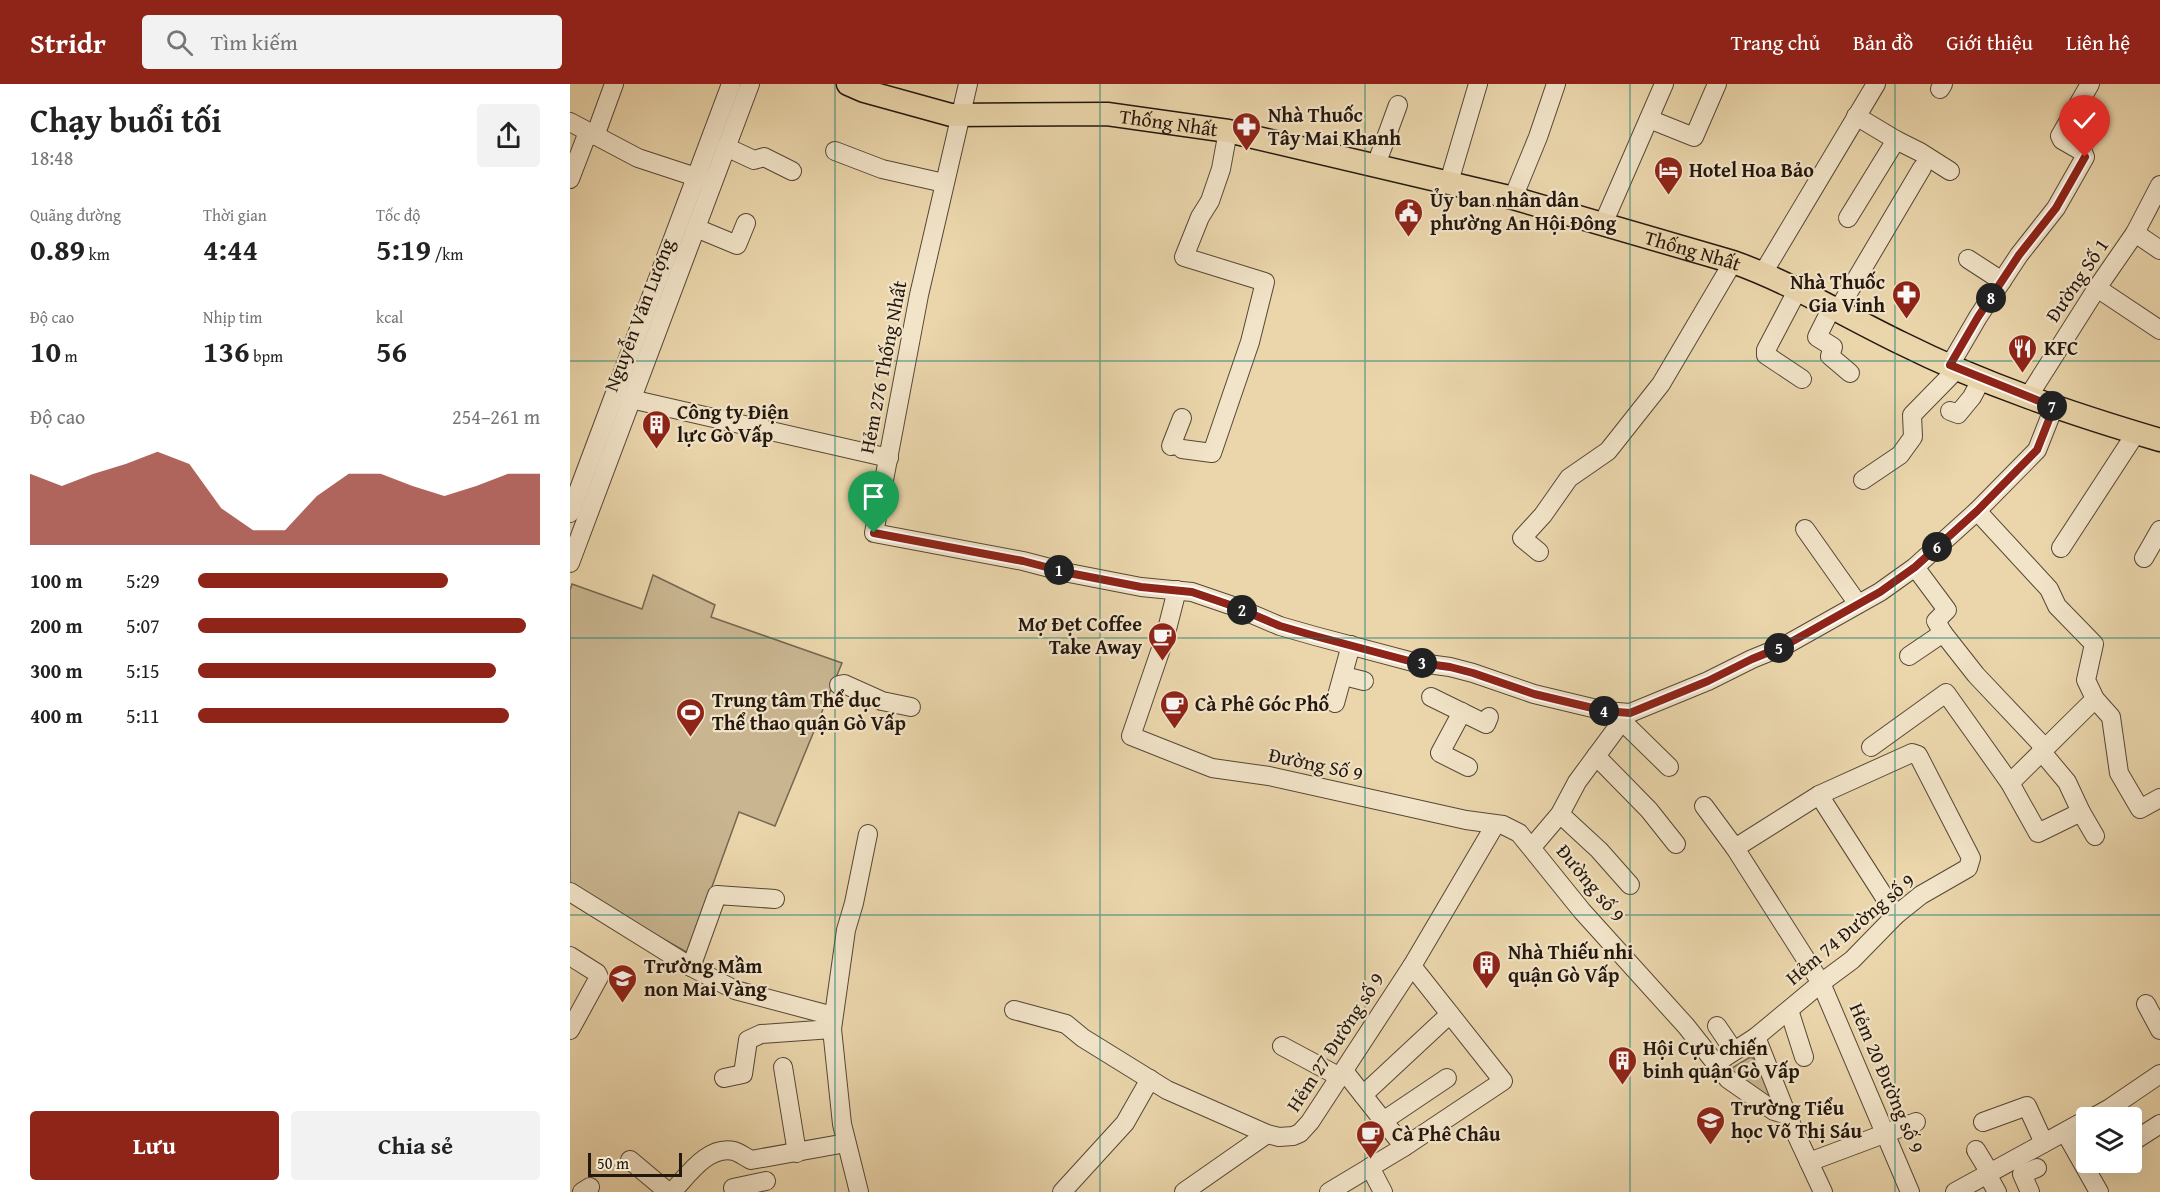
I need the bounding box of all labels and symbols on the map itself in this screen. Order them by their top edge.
pin [2059,95,2110,157]
place label: Nhà Thuốc Tây Mai Khanh [1268,100,1401,152]
street label: Thống Nhất [1118,101,1220,143]
pharmacy icon: Nhà Thuốc Tây Mai Khanh [1231,110,1263,152]
hotel icon: Hotel Hoa Bảo [1652,154,1684,196]
place label: Hotel Hoa Bảo [1689,155,1814,184]
place label: Ủy ban nhân dân phường An Hội Đông [1430,185,1617,237]
public building icon: Ủy ban nhân dân phường An Hội Đông [1393,196,1425,238]
street label: Thống Nhất [1641,222,1745,278]
street label: Đường Số 1 [2038,232,2115,327]
street label: Nguyễn Văn Lượng [596,234,681,396]
place label: Nhà Thuốc Gia Vinh [1790,267,1885,319]
street label: Hẻm 276 Thống Nhất [852,278,914,456]
pharmacy icon: Nhà Thuốc Gia Vinh [1890,278,1922,320]
pin: 8 [1976,283,2006,313]
restaurant icon: KFC [2007,332,2039,374]
place label: KFC [2044,333,2078,362]
pin: 7 [2037,391,2067,421]
place label: Công ty Điện lực Gò Vấp [677,397,789,449]
building icon: Công ty Điện lực Gò Vấp [640,408,672,450]
pin [848,471,899,533]
pin: 6 [1922,532,1952,562]
pin: 1 [1044,555,1074,585]
pin: 2 [1227,595,1257,625]
place label: Mợ Đẹt Coffee Take Away [1018,609,1143,661]
cafe icon: Mợ Đẹt Coffee Take Away [1147,620,1179,662]
pin: 5 [1764,633,1794,663]
pin: 3 [1407,648,1437,678]
place label: Trung tâm Thể dục Thể thao quận Gò Vấp [712,685,906,737]
cafe icon: Cà Phê Góc Phố [1158,688,1190,730]
place label: Cà Phê Góc Phố [1195,689,1330,718]
sports icon: Trung tâm Thể dục Thể thao quận Gò Vấp [675,696,707,738]
pin: 4 [1589,696,1619,726]
street label: Đường Số 9 [1266,739,1366,788]
street label: Đường số 9 [1550,837,1633,928]
street label: Hẻm 74 Đường số 9 [1779,866,1921,991]
place label: Nhà Thiếu nhi quận Gò Vấp [1508,937,1633,989]
building icon: Nhà Thiếu nhi quận Gò Vấp [1471,948,1503,990]
place label: Trường Mầm non Mai Vàng [644,951,767,1003]
school or university icon: Trường Mầm non Mai Vàng [607,962,639,1004]
street label: Hẻm 27 Đường số 9 [1279,966,1391,1117]
street label: Hẻm 20 Đường số 9 [1843,998,1932,1157]
place label: Hội Cựu chiến binh quận Gò Vấp [1643,1033,1800,1085]
building icon: Hội Cựu chiến binh quận Gò Vấp [1606,1044,1638,1086]
place label: Trường Tiểu học Võ Thị Sáu [1731,1093,1863,1145]
school or university icon: Trường Tiểu học Võ Thị Sáu [1694,1104,1726,1146]
cafe icon: Cà Phê Châu [1355,1118,1387,1160]
place label: Cà Phê Châu [1392,1119,1501,1148]
scale bar [588,1150,682,1178]

